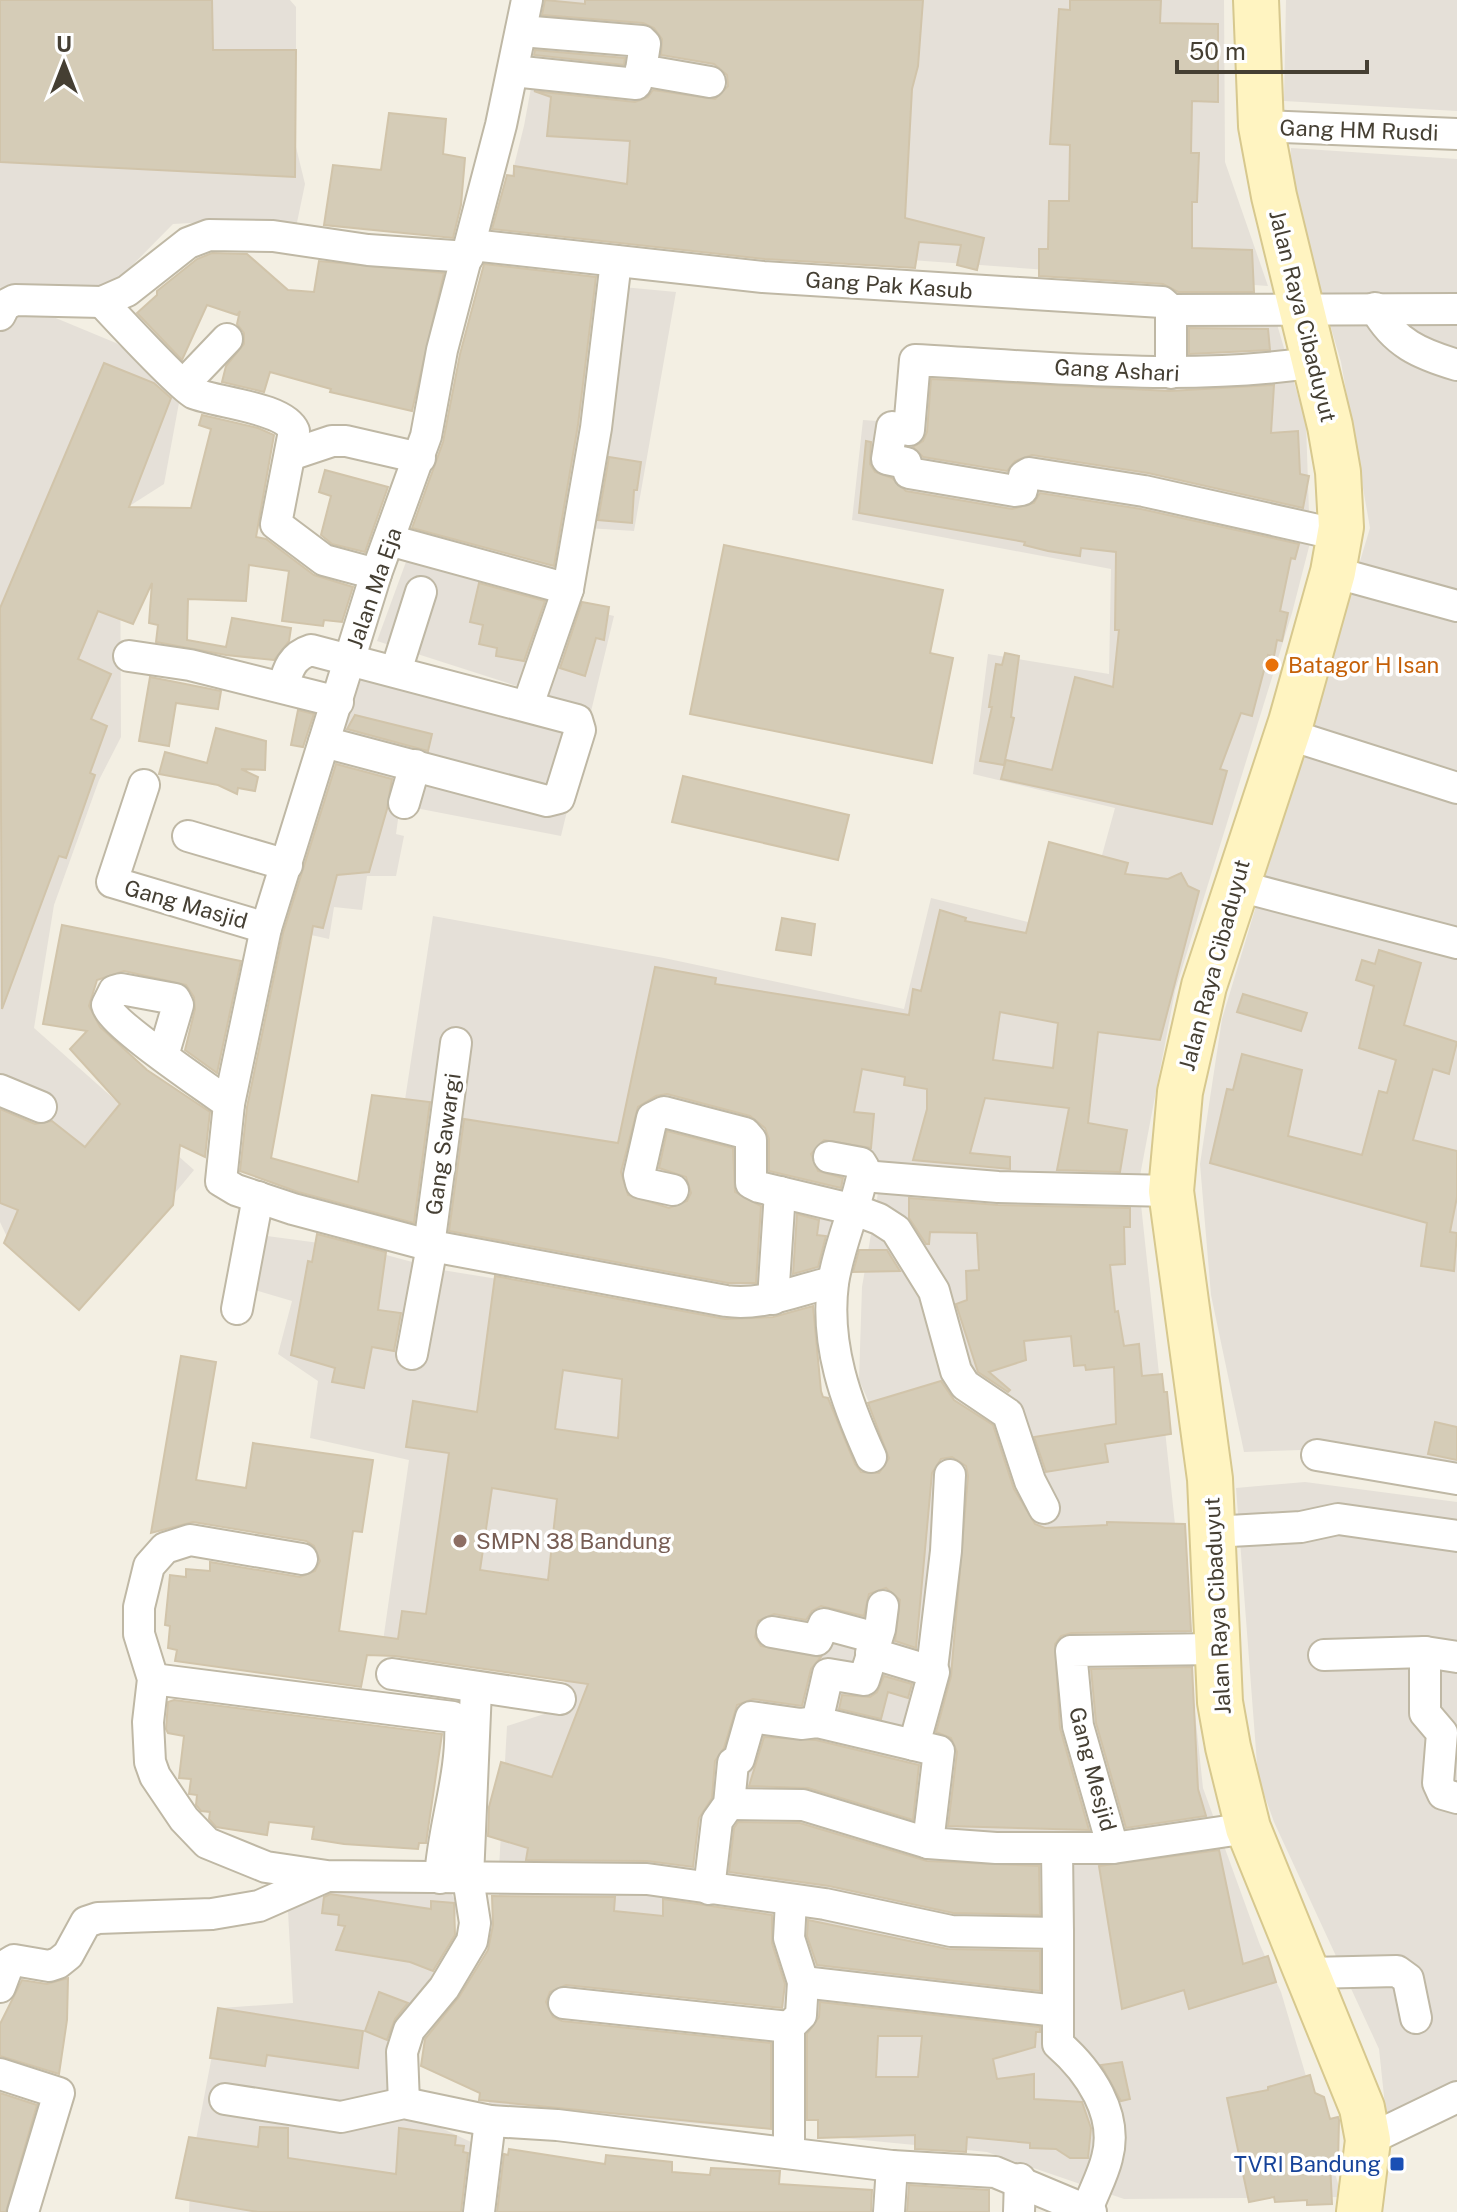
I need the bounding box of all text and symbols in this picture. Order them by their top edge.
north arrow [24,24,104,104]
scale bar [1177,24,1367,74]
text: U [56,31,72,57]
text: 50 m [1189,37,1246,65]
street label: Gang HM Rusdi [1279,114,1439,146]
street label: Jalan Raya Cibaduyut [1264,207,1342,425]
street label: Gang Pak Kasub [804,266,974,304]
street label: Gang Ashari [1054,354,1180,386]
street label: Jalan Ma Eja [341,524,407,652]
place label: Batagor H Isan [1288,652,1439,678]
marker: Batagor H Isan [1263,656,1281,674]
street label: Jalan Raya Cibaduyut [1173,856,1255,1074]
street label: Gang Masjid [121,874,251,934]
street label: Gang Sawargi [420,1071,466,1217]
street label: Jalan Raya Cibaduyut [1198,1497,1236,1715]
place label: SMPN 38 Bandung [476,1528,671,1554]
marker: SMPN 38 Bandung [451,1532,469,1550]
street label: Gang Mesjid [1064,1704,1122,1834]
place label: TVRI Bandung [1234,2151,1381,2177]
marker: TVRI Bandung [1388,2155,1406,2173]

